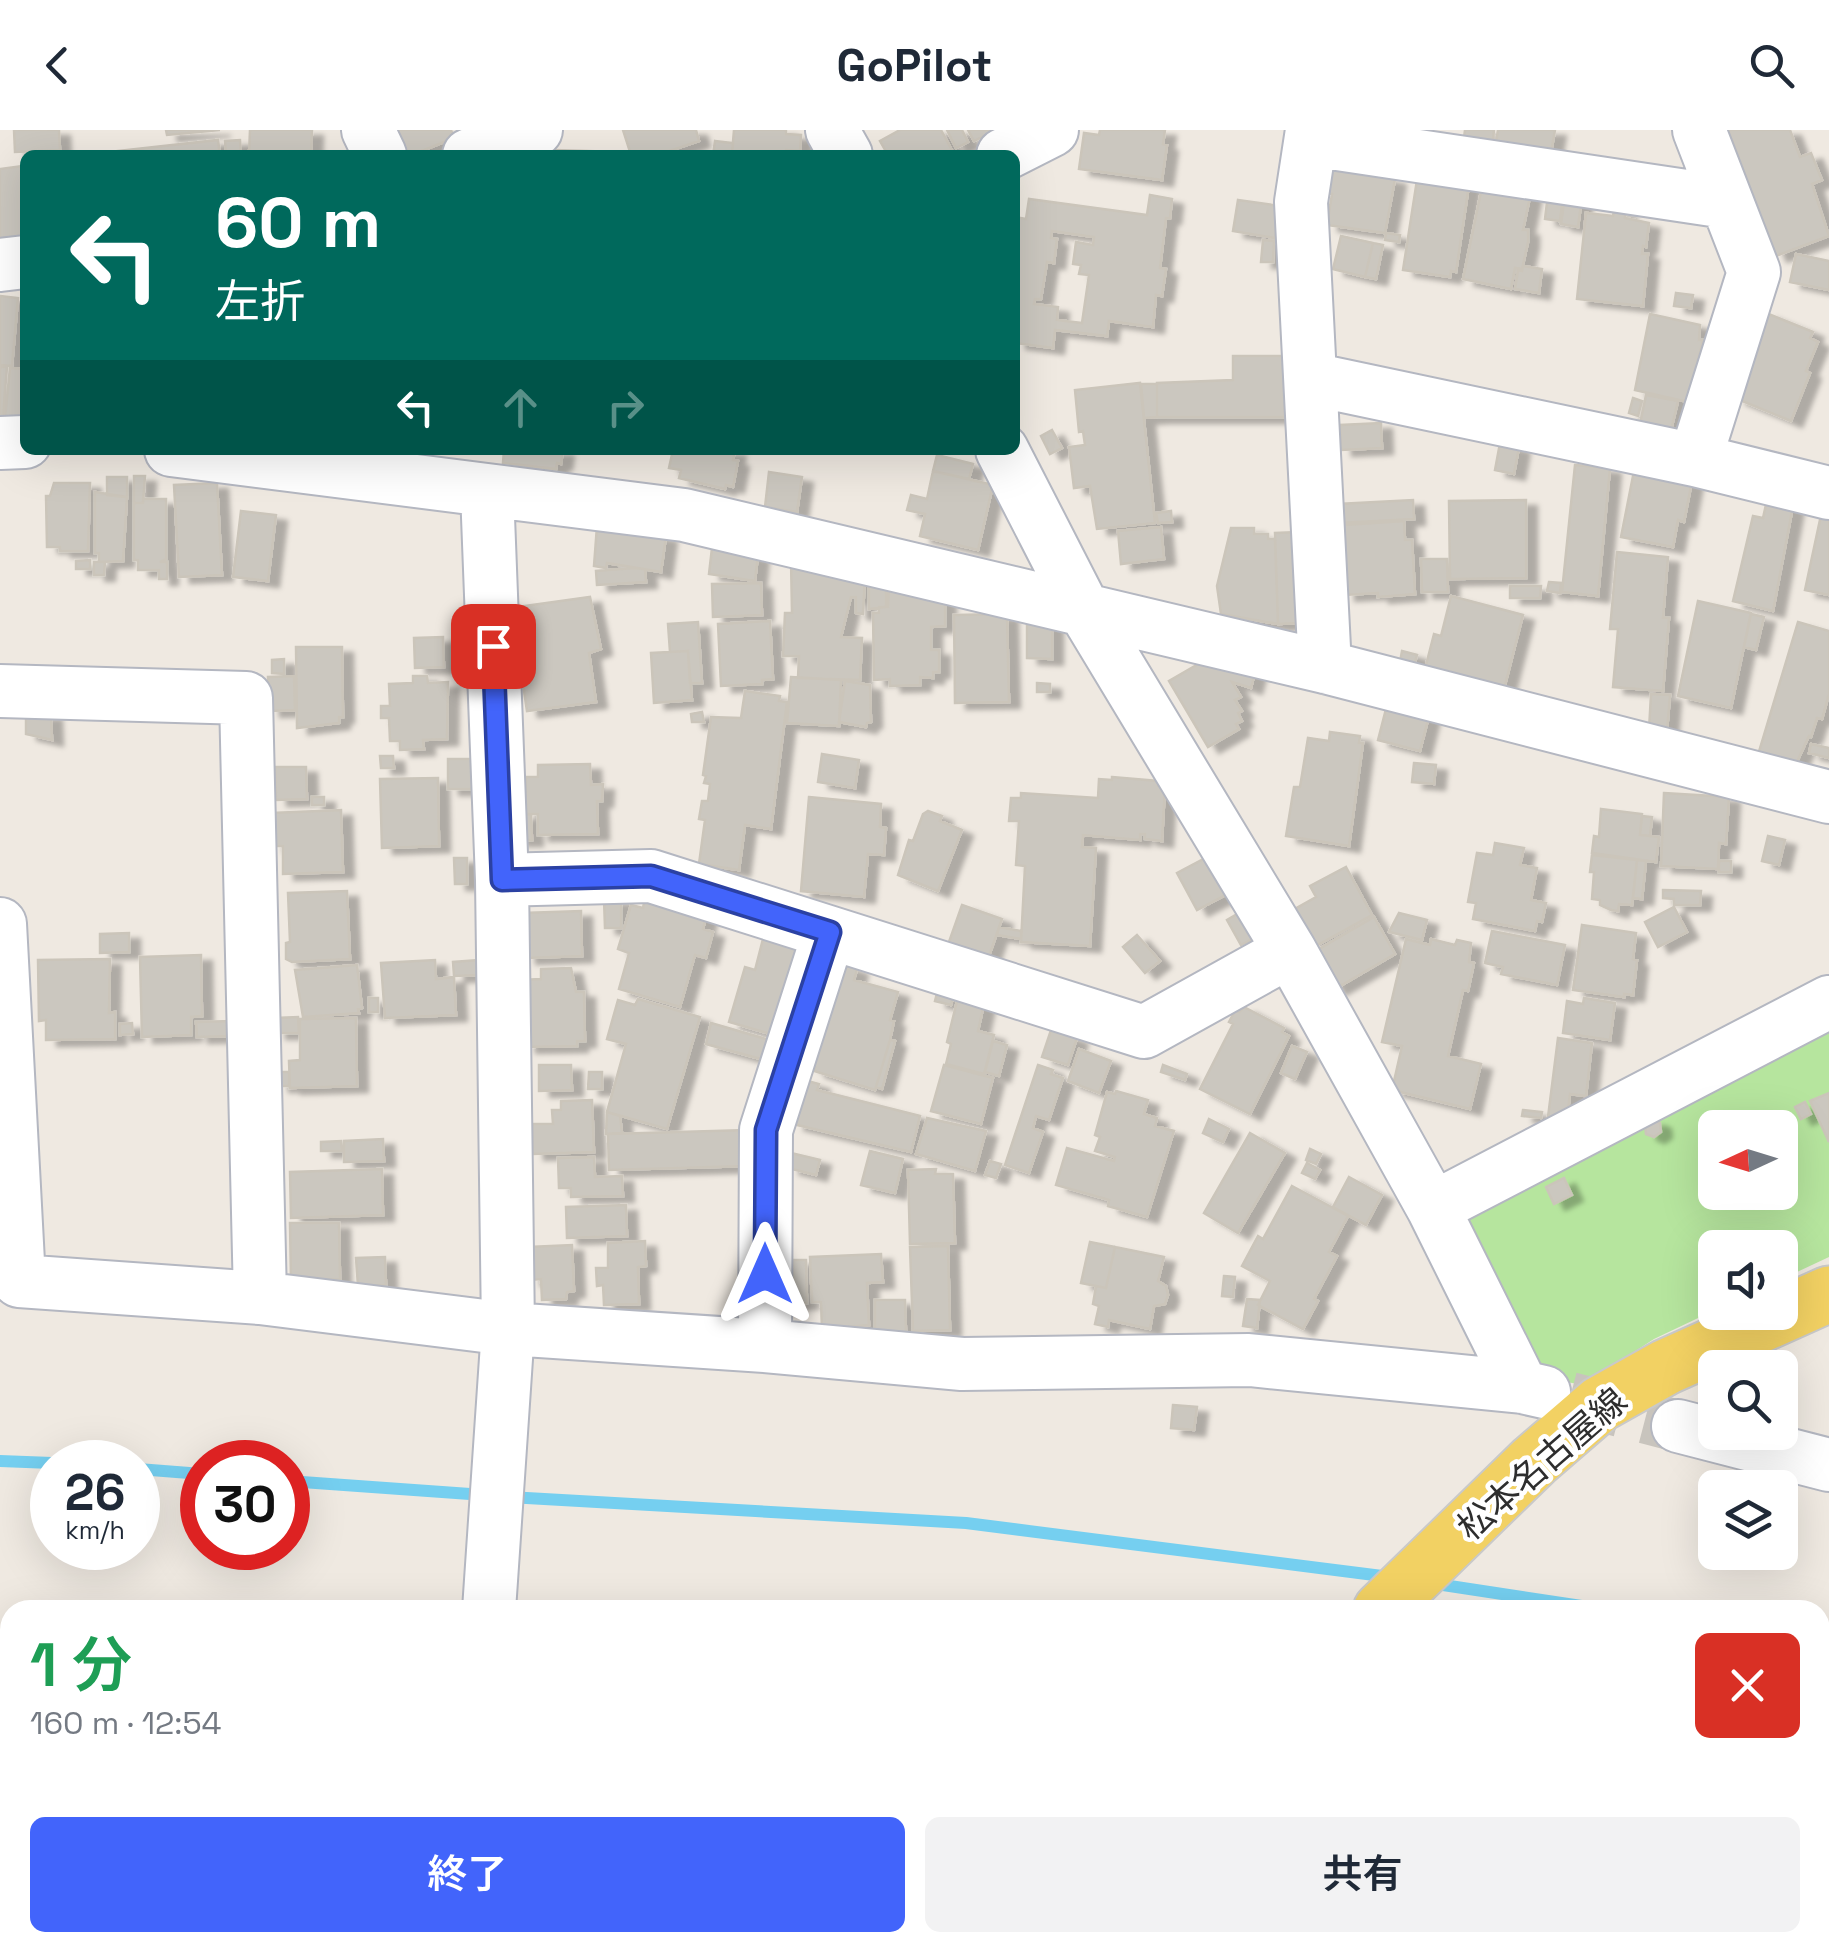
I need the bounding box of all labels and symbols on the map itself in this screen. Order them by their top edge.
pin [451,604,536,689]
north arrow [1698,1110,1798,1210]
position arrow [713,1222,817,1326]
street label: 松本名古屋線 [1448,1379,1636,1549]
speed limit sign: 30 [180,1440,310,1570]

